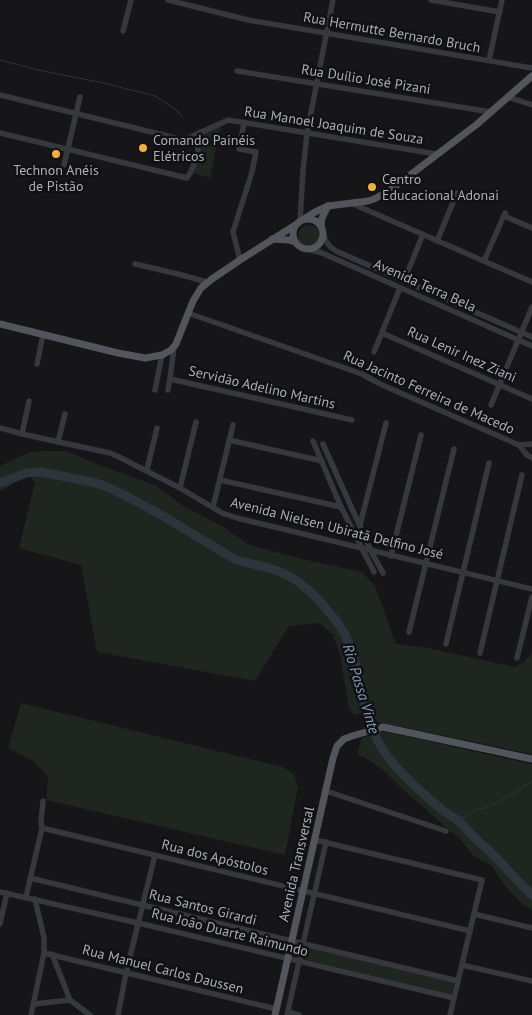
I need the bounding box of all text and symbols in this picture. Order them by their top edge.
street label: Rua Hermutte Bernardo Bruch [302,8,482,56]
street label: Rua Duílio José Pizani [300,60,432,98]
street label: Rua Manoel Joaquim de Souza [243,102,425,148]
place label: Comando Painéis Elétricos [153,131,255,165]
marker: Comando Painéis Elétricos [137,142,149,154]
marker: Technon Anéis de Pistão [50,148,62,160]
place label: Technon Anéis de Pistão [13,161,99,195]
place label: Centro Educacional Adonai [382,170,499,204]
marker: Centro Educacional Adonai [366,181,378,193]
street label: Avenida Terra Bela [371,254,479,316]
street label: Rua Lenir Inez Ziani [405,322,519,386]
street label: Rua Jacinto Ferreira de Macedo [341,346,517,438]
street label: Servidão Adelino Martins [187,361,337,413]
street label: Avenida Nielsen Ubiratã Delfino José [229,493,445,563]
water label: Rio Passa Vinte [339,642,384,736]
street label: Avenida Transversal [274,805,318,923]
street label: Rua dos Apóstolos [160,835,270,879]
street label: Rua Santos Girardi [147,885,259,929]
street label: Rua João Duarte Raimundo [150,904,310,960]
street label: Rua Manuel Carlos Daussen [81,940,245,998]

